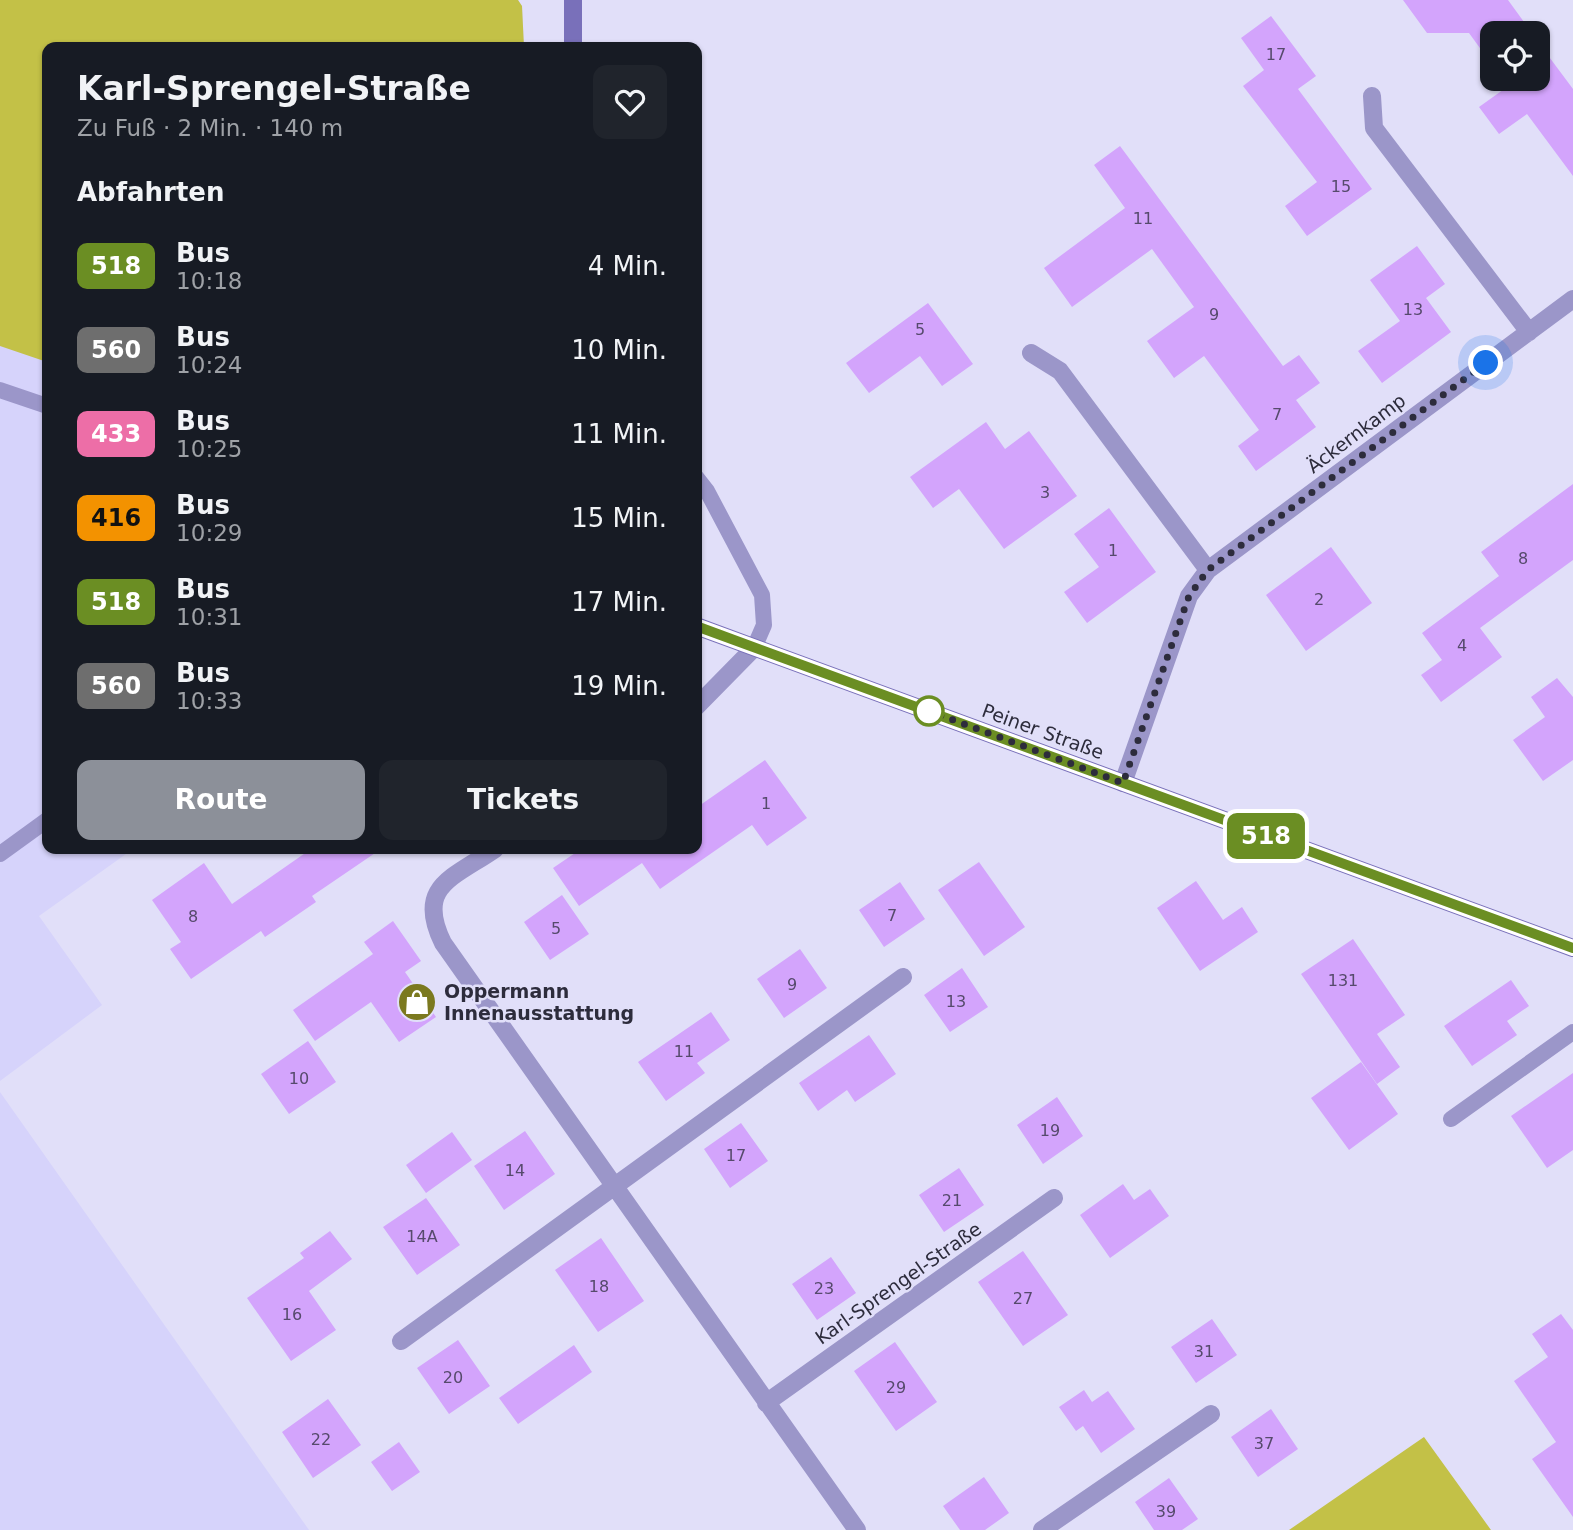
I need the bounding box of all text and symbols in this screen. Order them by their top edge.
map controls [1480,21,1550,91]
button: locate [1480,21,1550,91]
house number: 17 [1266,45,1286,64]
button: heart [593,65,667,139]
text: Karl-Sprengel-Straße [77,69,471,108]
text: Zu Fuß · 2 Min. · 140 m [77,115,343,141]
text: Abfahrten [77,177,225,207]
house number: 15 [1331,177,1351,196]
house number: 11 [1133,209,1153,228]
text: Bus [176,238,230,268]
text: 4 Min. [588,251,667,281]
text: 518 [91,252,141,280]
text: 10:18 [176,268,242,294]
house number: 13 [1403,300,1423,319]
house number: 9 [1209,305,1219,324]
house number: 5 [915,320,925,339]
text: Bus [176,322,230,352]
text: 10 Min. [571,335,667,365]
text: 560 [91,336,141,364]
your location [1468,345,1503,380]
text: 10:24 [176,352,242,378]
street label: Äckernkamp [1302,389,1410,477]
house number: 7 [1272,405,1282,424]
text: Bus [176,406,230,436]
text: 11 Min. [571,419,667,449]
text: 433 [91,420,141,448]
text: 10:25 [176,436,242,462]
house number: 3 [1040,483,1050,502]
text: Bus [176,490,230,520]
text: 15 Min. [571,503,667,533]
text: 416 [91,504,141,532]
text: 10:29 [176,520,242,546]
house number: 1 [1108,541,1118,560]
house number: 8 [1518,549,1528,568]
text: Bus [176,574,230,604]
text: 17 Min. [571,587,667,617]
text: 518 [91,588,141,616]
house number: 2 [1314,590,1324,609]
text: 10:31 [176,604,242,630]
house number: 4 [1457,636,1467,655]
text: Bus [176,658,230,688]
text: 19 Min. [571,671,667,701]
text: 560 [91,672,141,700]
text: 10:33 [176,688,242,714]
unlabelled marker [914,696,944,726]
street label: Peiner Straße [979,699,1107,763]
button: Route [77,760,365,840]
button: Tickets [379,760,667,840]
house number: 1 [761,794,771,813]
line badge: 518 [1226,813,1306,859]
text: 518 [1241,822,1291,850]
house number: 7 [887,906,897,925]
house number: 8 [188,907,198,926]
house number: 5 [551,919,561,938]
house number: 131 [1328,971,1358,990]
house number: 9 [787,975,797,994]
place label: Oppermann Innenausstattung [444,980,634,1024]
shop icon: Oppermann Innenausstattung [396,981,438,1023]
house number: 13 [946,992,966,1011]
house number: 11 [674,1042,694,1061]
house number: 10 [289,1069,309,1088]
house number: 19 [1040,1121,1060,1140]
house number: 17 [726,1146,746,1165]
house number: 14 [505,1161,525,1180]
house number: 21 [942,1191,962,1210]
street label: Karl-Sprengel-Straße [811,1217,985,1349]
house number: 14A [406,1227,438,1246]
house number: 18 [589,1277,609,1296]
house number: 23 [814,1279,834,1298]
house number: 27 [1013,1289,1033,1308]
house number: 16 [282,1305,302,1324]
house number: 31 [1194,1342,1214,1361]
house number: 20 [443,1368,463,1387]
house number: 29 [886,1378,906,1397]
house number: 22 [311,1430,331,1449]
house number: 37 [1254,1434,1274,1453]
house number: 39 [1156,1502,1176,1521]

